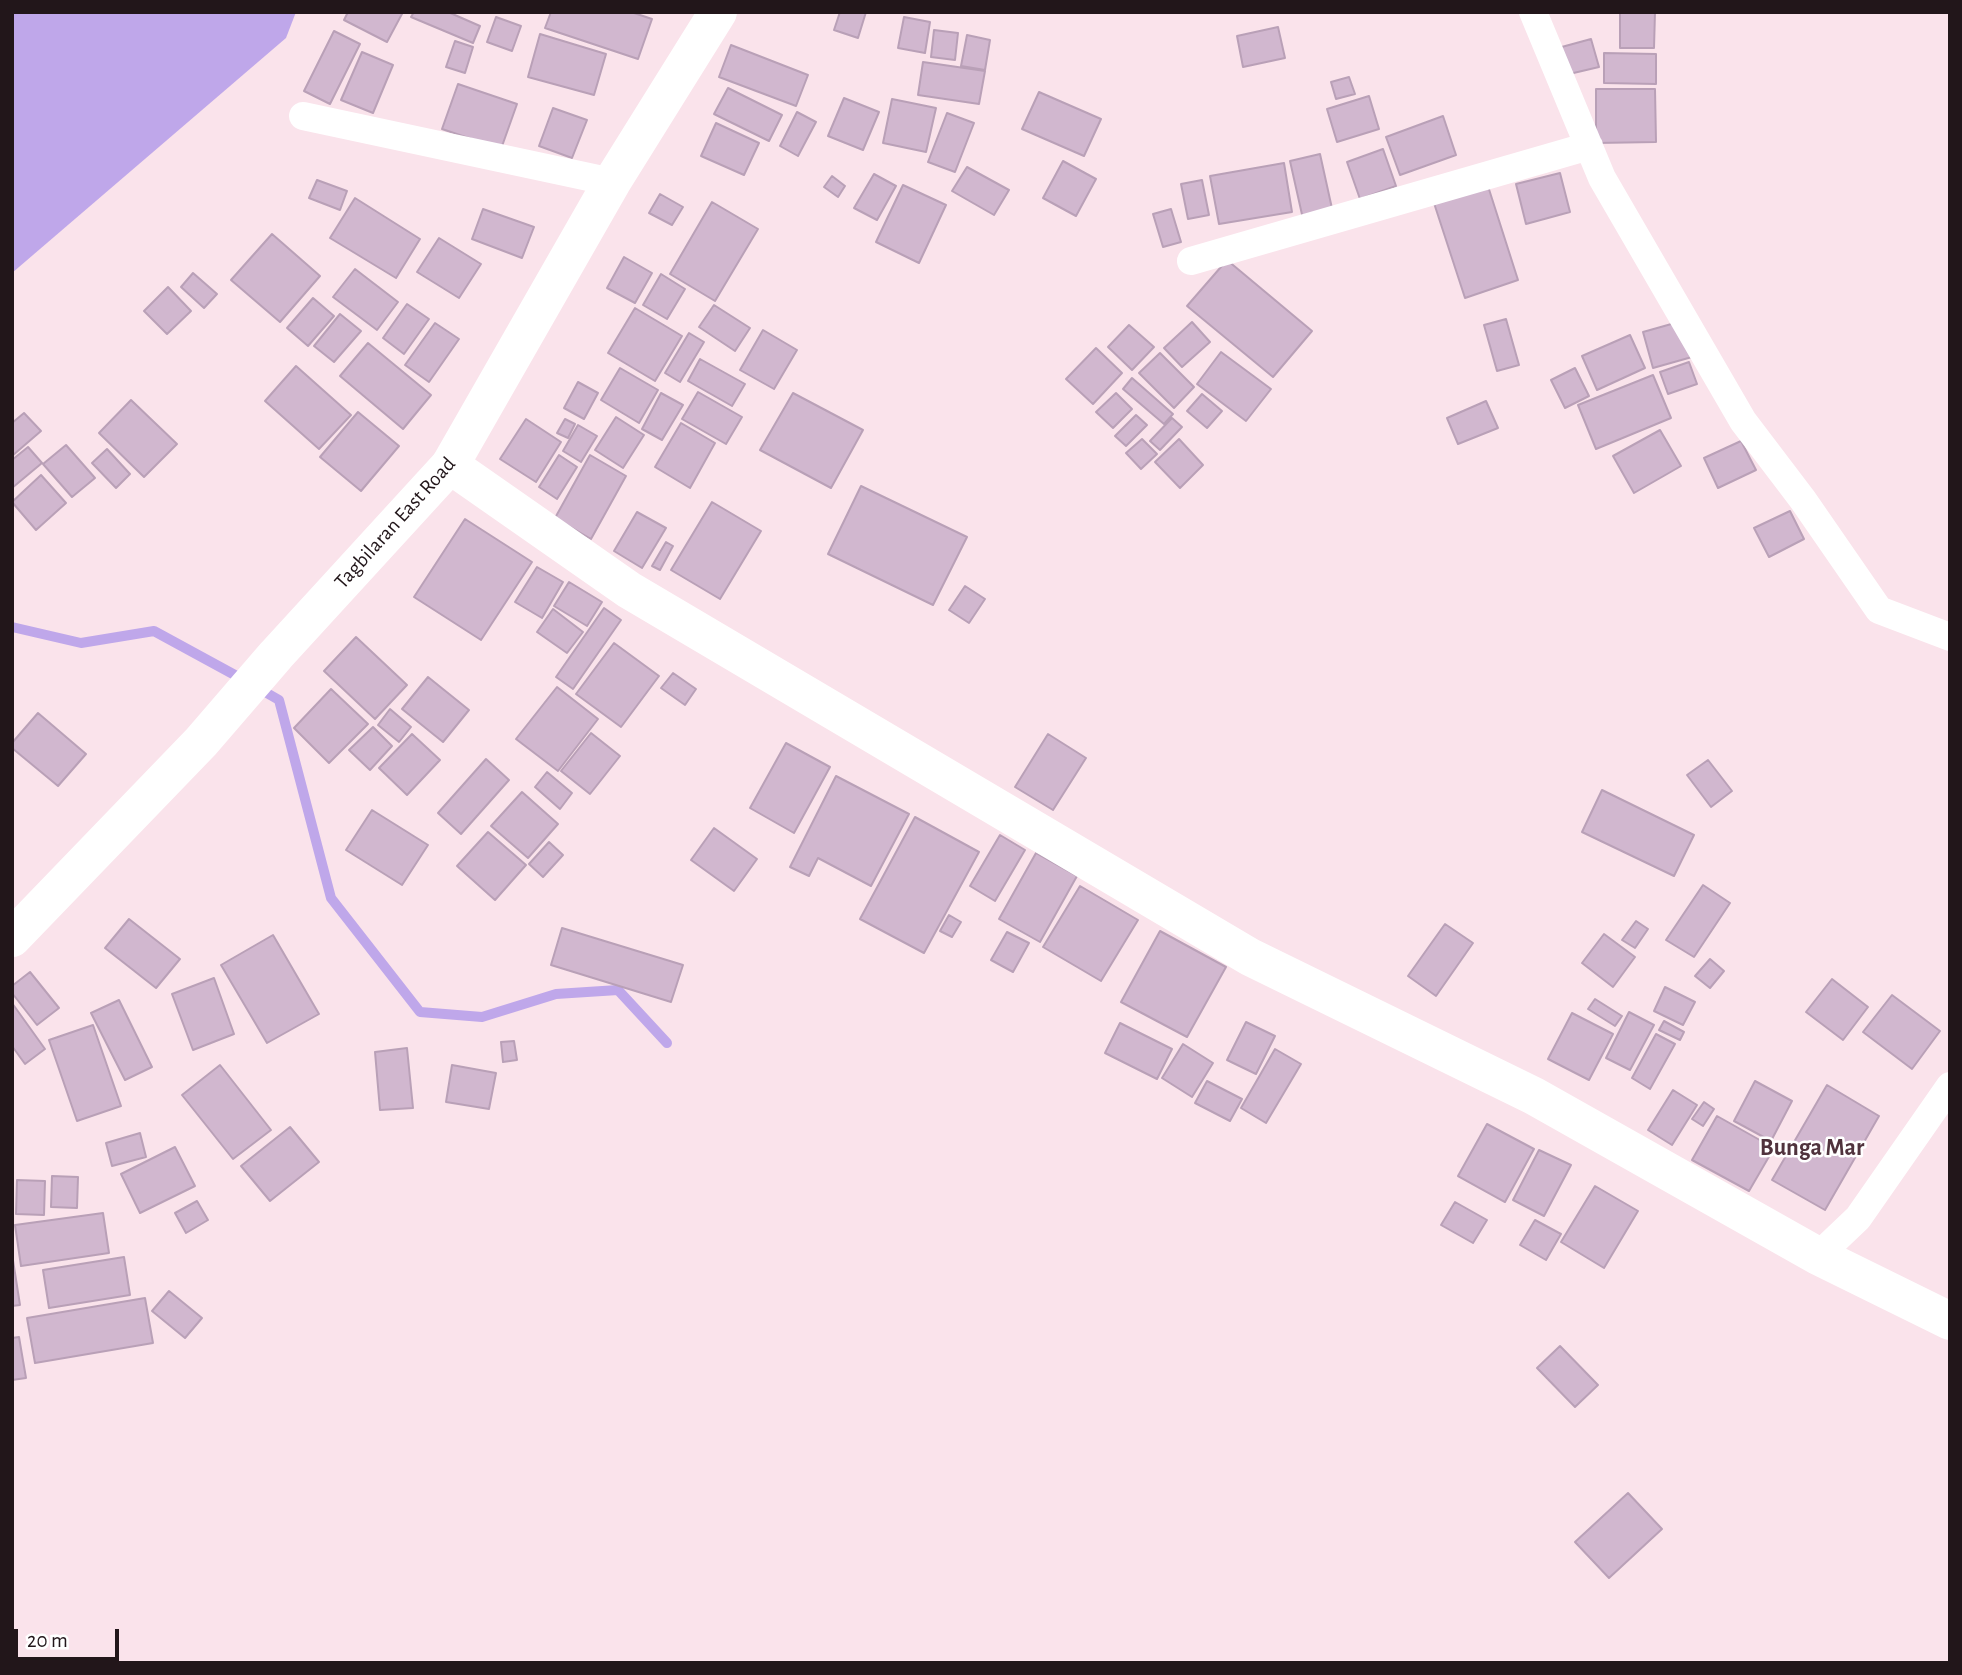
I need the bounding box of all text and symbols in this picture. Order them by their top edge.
street label: Tagbilaran East Road [329,452,461,594]
district label: Bunga Mar [1760,1134,1864,1162]
scale bar [18,1616,122,1660]
text: 20 m [27,1630,68,1651]

